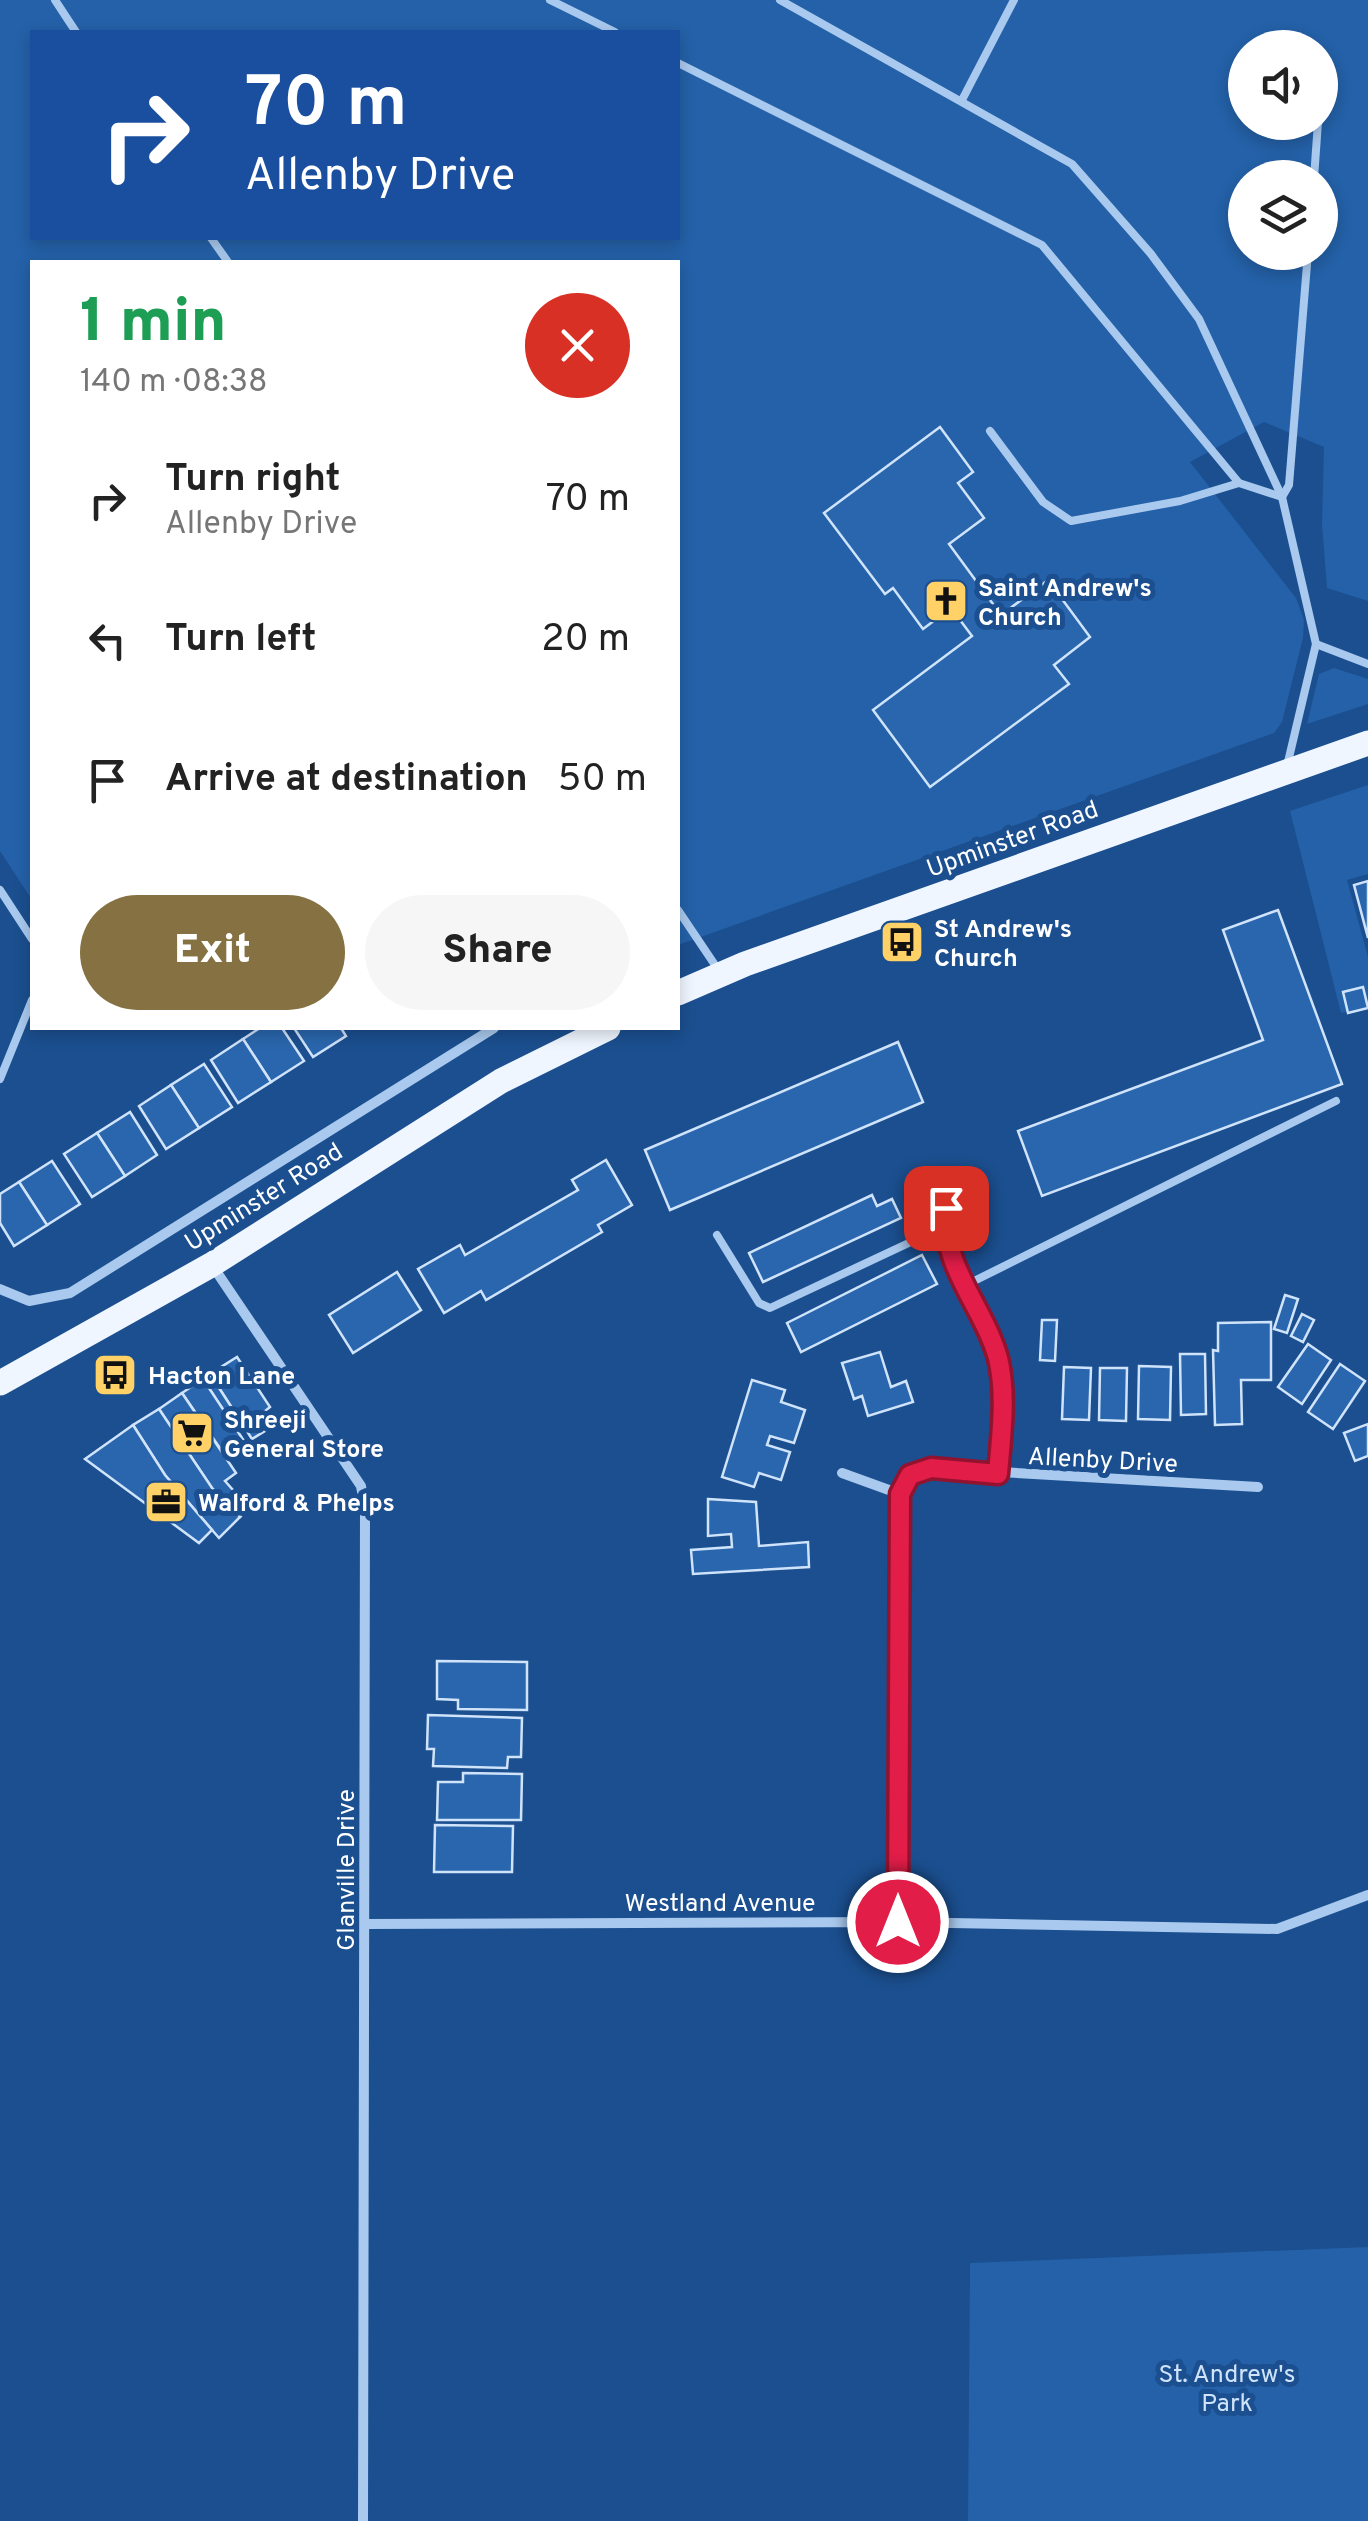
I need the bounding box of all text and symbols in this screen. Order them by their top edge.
map controls [1228,30,1338,270]
button: sound [1228,30,1338,140]
text: 70 m [245,62,408,151]
icon: right [80,70,210,200]
text: Allenby Drive [245,149,515,206]
button: layers [1228,160,1338,270]
text: 1 min [80,287,227,363]
button: close [525,293,630,398]
text: 140 m · 08:38 [80,363,268,403]
text: Turn right [165,456,340,505]
icon: right [80,473,135,528]
text: 70 m [546,476,630,525]
text: Allenby Drive [165,505,357,545]
place label: Saint Andrew's Church [978,574,1152,635]
church icon: Saint Andrew's Church [923,578,969,624]
icon: left [80,613,135,668]
text: Turn left [165,616,317,665]
text: 20 m [541,616,630,665]
icon: arrive [80,753,135,808]
text: Arrive at destination [165,756,528,805]
text: 50 m [558,756,647,805]
street label: Upminster Road [923,795,1103,887]
button: Exit [80,895,345,1010]
button: Share [365,895,630,1010]
place label: St Andrew's Church [934,915,1072,976]
bus stop icon: St Andrew's Church [879,919,925,965]
street label: Upminster Road [179,1137,350,1260]
pin [904,1166,989,1251]
icon: arrive [919,1181,974,1236]
bus stop icon: Hacton Lane [92,1352,138,1398]
place label: Hacton Lane [148,1362,295,1394]
place label: Shreeji General Store [224,1406,384,1467]
supermarket icon: Shreeji General Store [169,1410,215,1456]
street label: Allenby Drive [1027,1442,1179,1482]
office icon: Walford & Phelps [143,1479,189,1525]
place label: Walford & Phelps [198,1489,395,1521]
street label: Glanville Drive [332,1789,364,1951]
position arrow [846,1870,950,1974]
street label: Westland Avenue [624,1889,816,1921]
park label: St. Andrew's Park [1159,2360,1295,2421]

